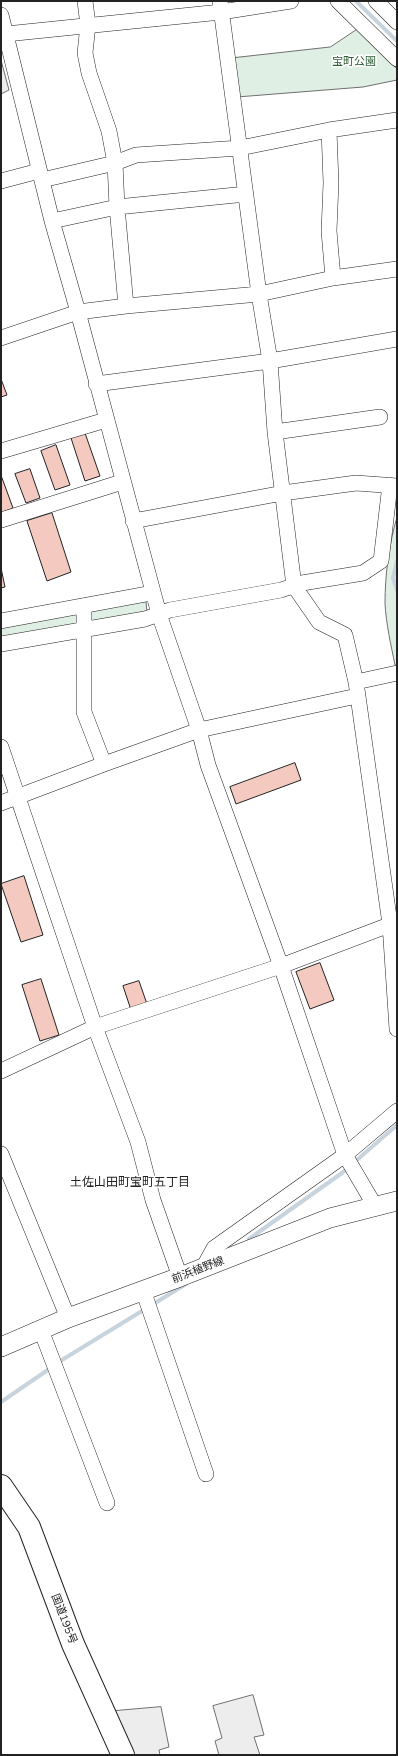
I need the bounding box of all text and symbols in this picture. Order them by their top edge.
park label: 宝町公園 [332,55,376,69]
district label: 土佐山田町宝町五丁目 [70,1175,190,1189]
street label: 前浜植野線 [170,1254,226,1286]
street label: 国道195号 [48,1592,80,1646]

